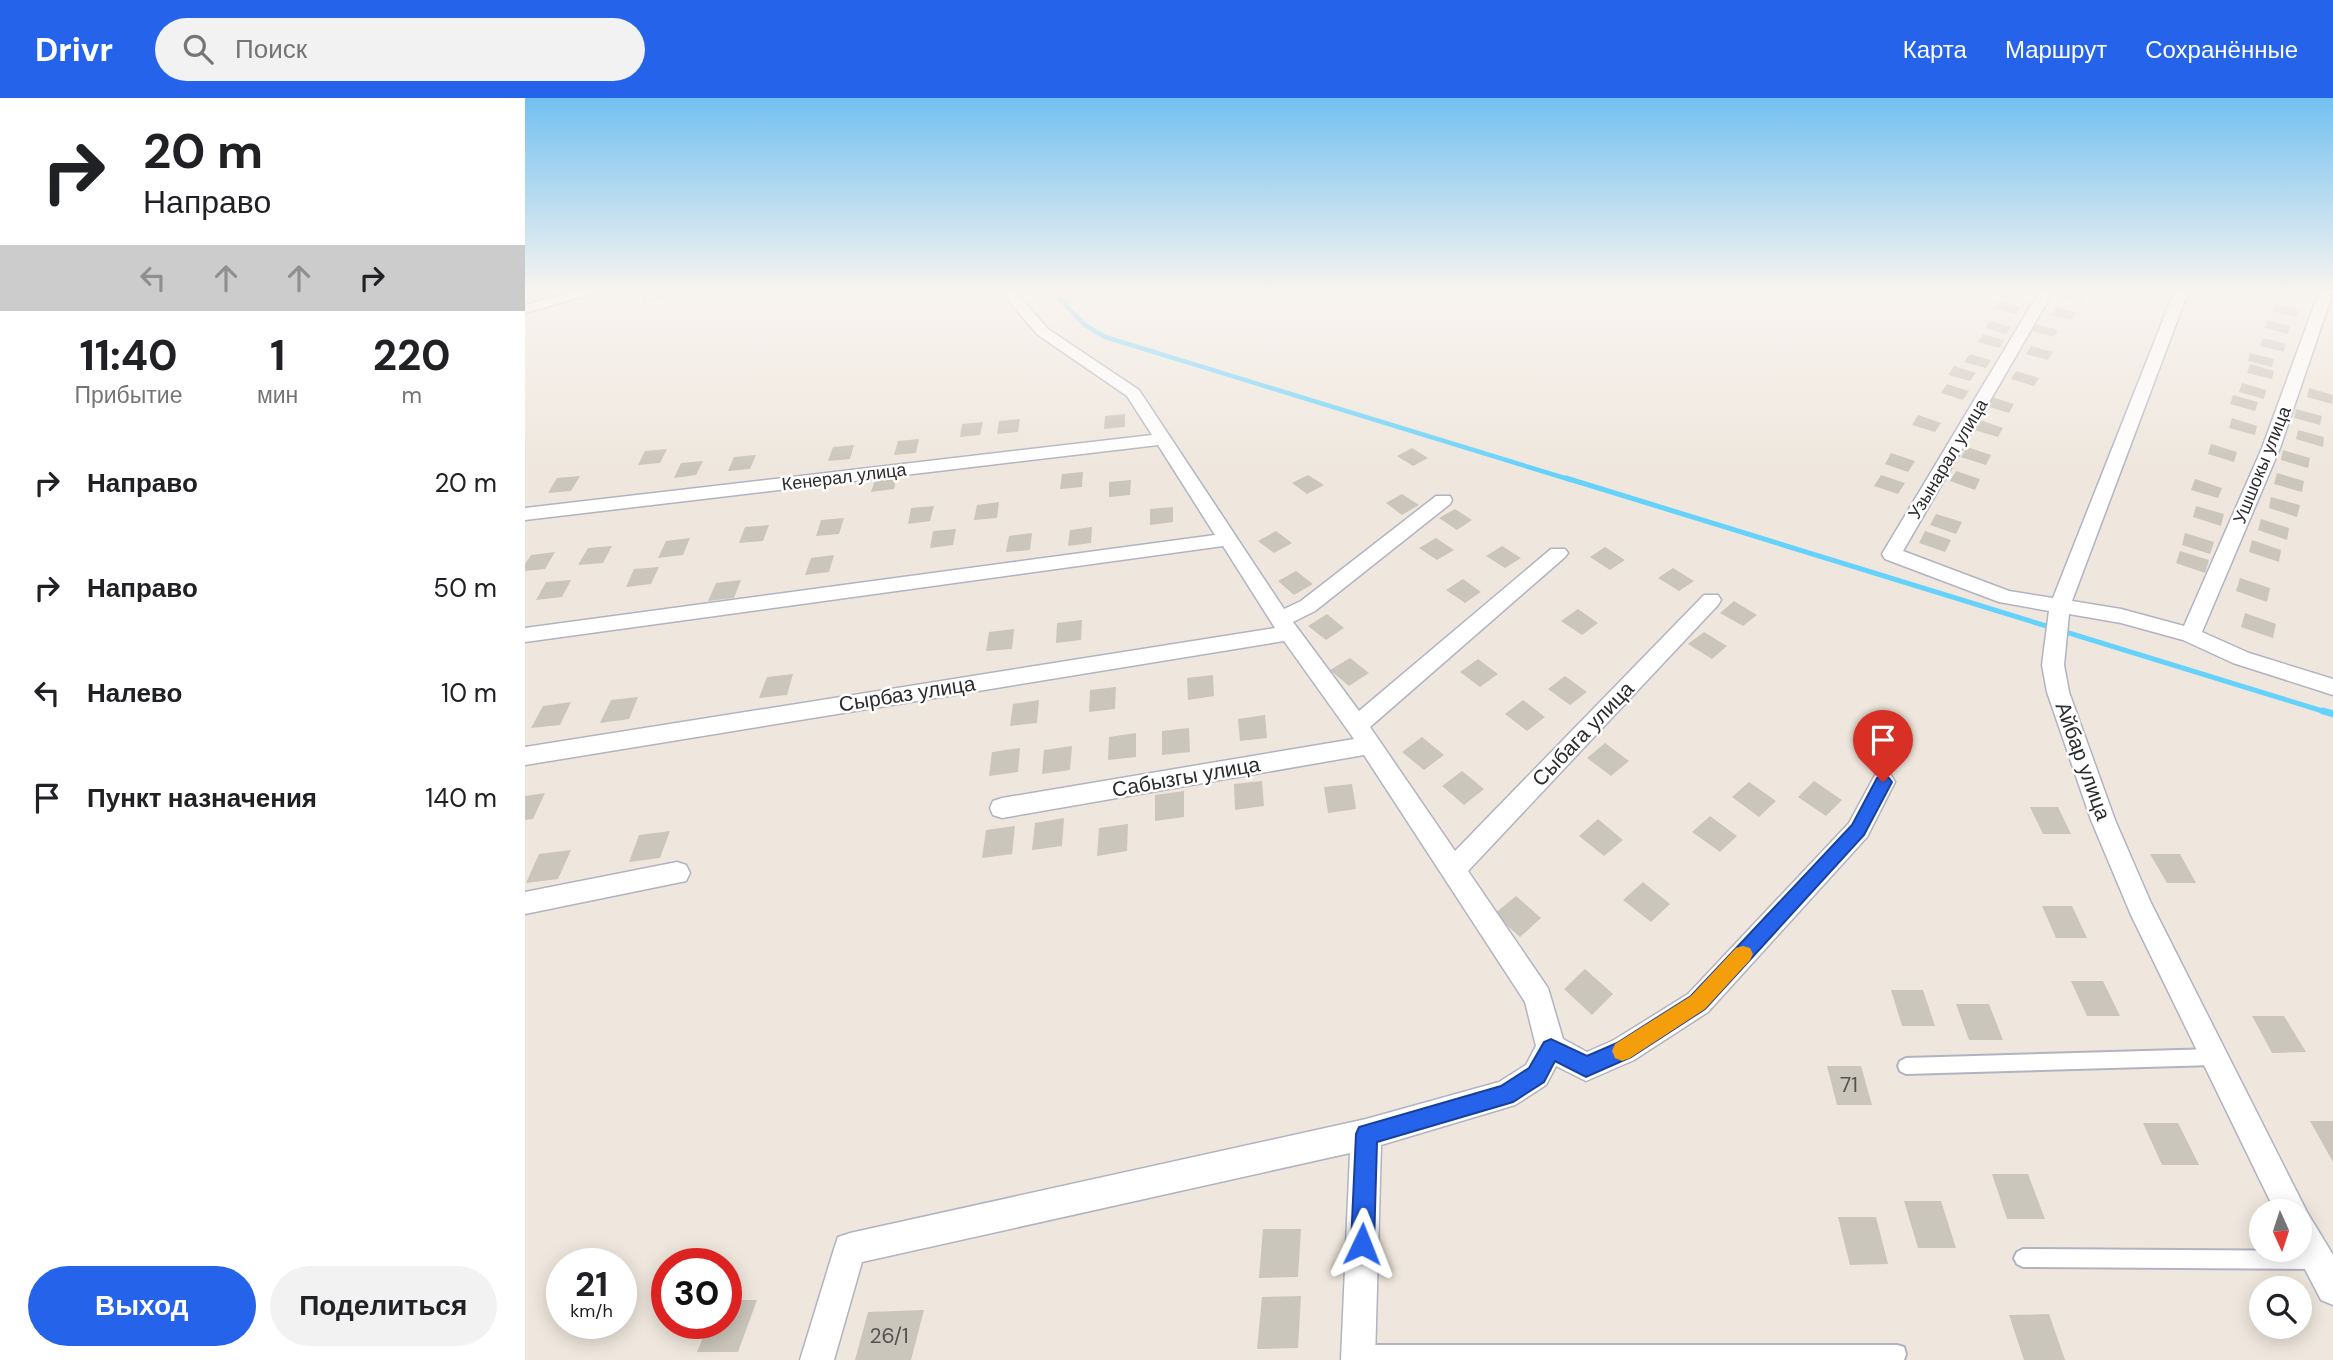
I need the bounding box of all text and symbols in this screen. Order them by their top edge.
search box [155,18,645,81]
text: Drivr [35,28,113,71]
icon: search [179,30,217,68]
text: Поиск [235,32,307,66]
text: Карта [1903,34,1967,65]
text: Маршрут [2005,34,2107,65]
text: Сохранённые [2145,34,2298,65]
text: 20 m [143,119,263,183]
icon: right [28,126,119,217]
text: Направо [143,181,271,223]
icon: left [134,259,172,297]
icon: ahead [207,259,245,297]
icon: ahead [280,259,318,297]
icon: right [353,259,391,297]
text: 11:40 [79,328,178,383]
text: 1 [270,328,285,383]
text: 220 [373,328,451,383]
text: Прибытие [74,380,182,410]
text: мин [257,380,298,410]
text: m [401,380,422,410]
street label: Узынарал улица [1903,394,1994,524]
street label: Ушшокы улица [2228,402,2297,527]
street label: Кенерал улица [780,457,909,497]
icon: right [28,464,66,502]
text: Направо [87,466,198,500]
text: 20 m [434,466,497,500]
icon: right [28,569,66,607]
text: Направо [87,571,198,605]
text: 50 m [433,571,497,605]
street label: Сырбаз улица [837,669,978,719]
icon: left [28,674,66,712]
street label: Сыбага улица [1526,675,1640,793]
text: Налево [87,676,182,710]
text: 10 m [441,676,497,710]
street label: Айбар улица [2049,698,2117,824]
pin [1853,710,1913,782]
icon: arrive [1864,721,1902,759]
street label: Сабызгы улица [1110,750,1263,804]
icon: arrive [28,779,66,817]
text: Пункт назначения [87,781,317,815]
text: 140 m [425,781,497,815]
house number: 71 [1840,1071,1858,1099]
north arrow [2249,1199,2312,1262]
map controls [2249,1199,2312,1339]
position arrow [1325,1207,1399,1281]
speed limit sign: 30 [651,1248,742,1339]
text: 21 [575,1261,608,1307]
button: Выход [28,1266,256,1346]
button: Поделиться [270,1266,497,1346]
button: search [2249,1276,2312,1339]
text: km/h [570,1299,613,1323]
house number: 26/1 [869,1322,909,1350]

